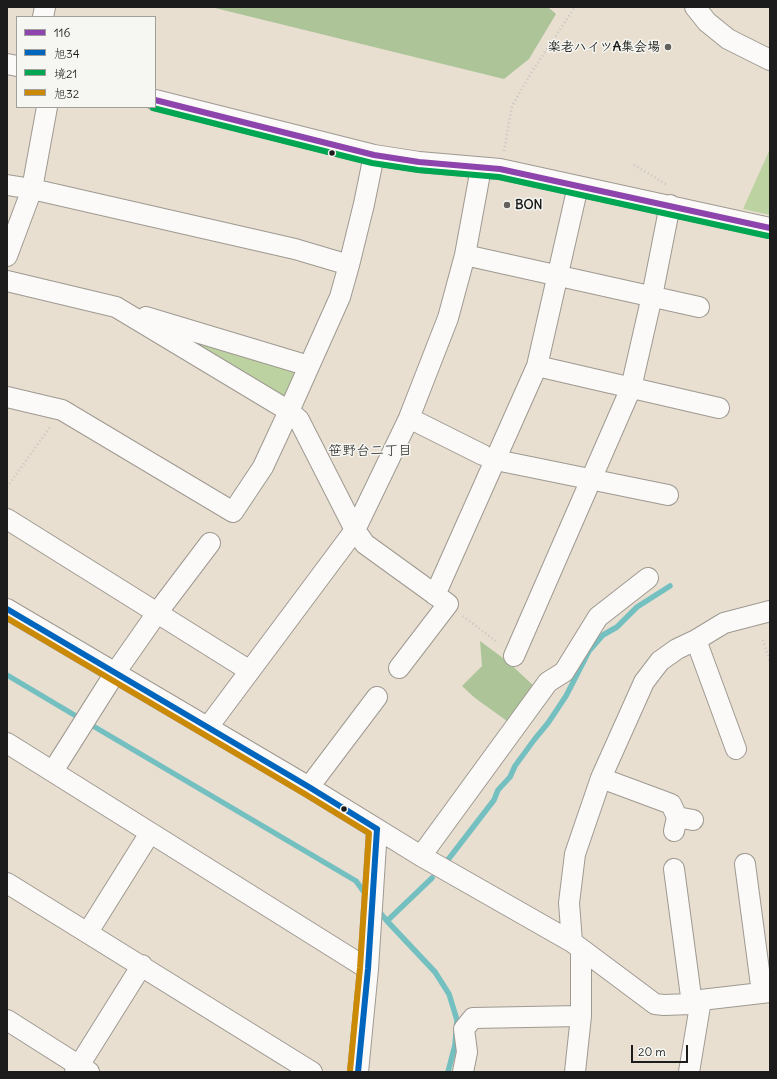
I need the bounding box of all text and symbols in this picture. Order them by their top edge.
legend [16,16,156,108]
text: 116 [54,25,70,40]
place label: 楽老ハイツA集会場 [548,39,660,55]
marker: 楽老ハイツA集会場 [663,42,673,52]
text: 旭34 [54,46,80,61]
text: 境21 [54,66,77,81]
text: 旭32 [54,86,79,101]
unlabelled marker [327,148,337,158]
place label: BON [515,197,543,213]
marker: BON [502,200,512,210]
district label: 笹野台二丁目 [328,443,412,459]
unlabelled marker [339,804,349,814]
scale bar [633,1037,690,1063]
text: 20 m [638,1044,666,1059]

